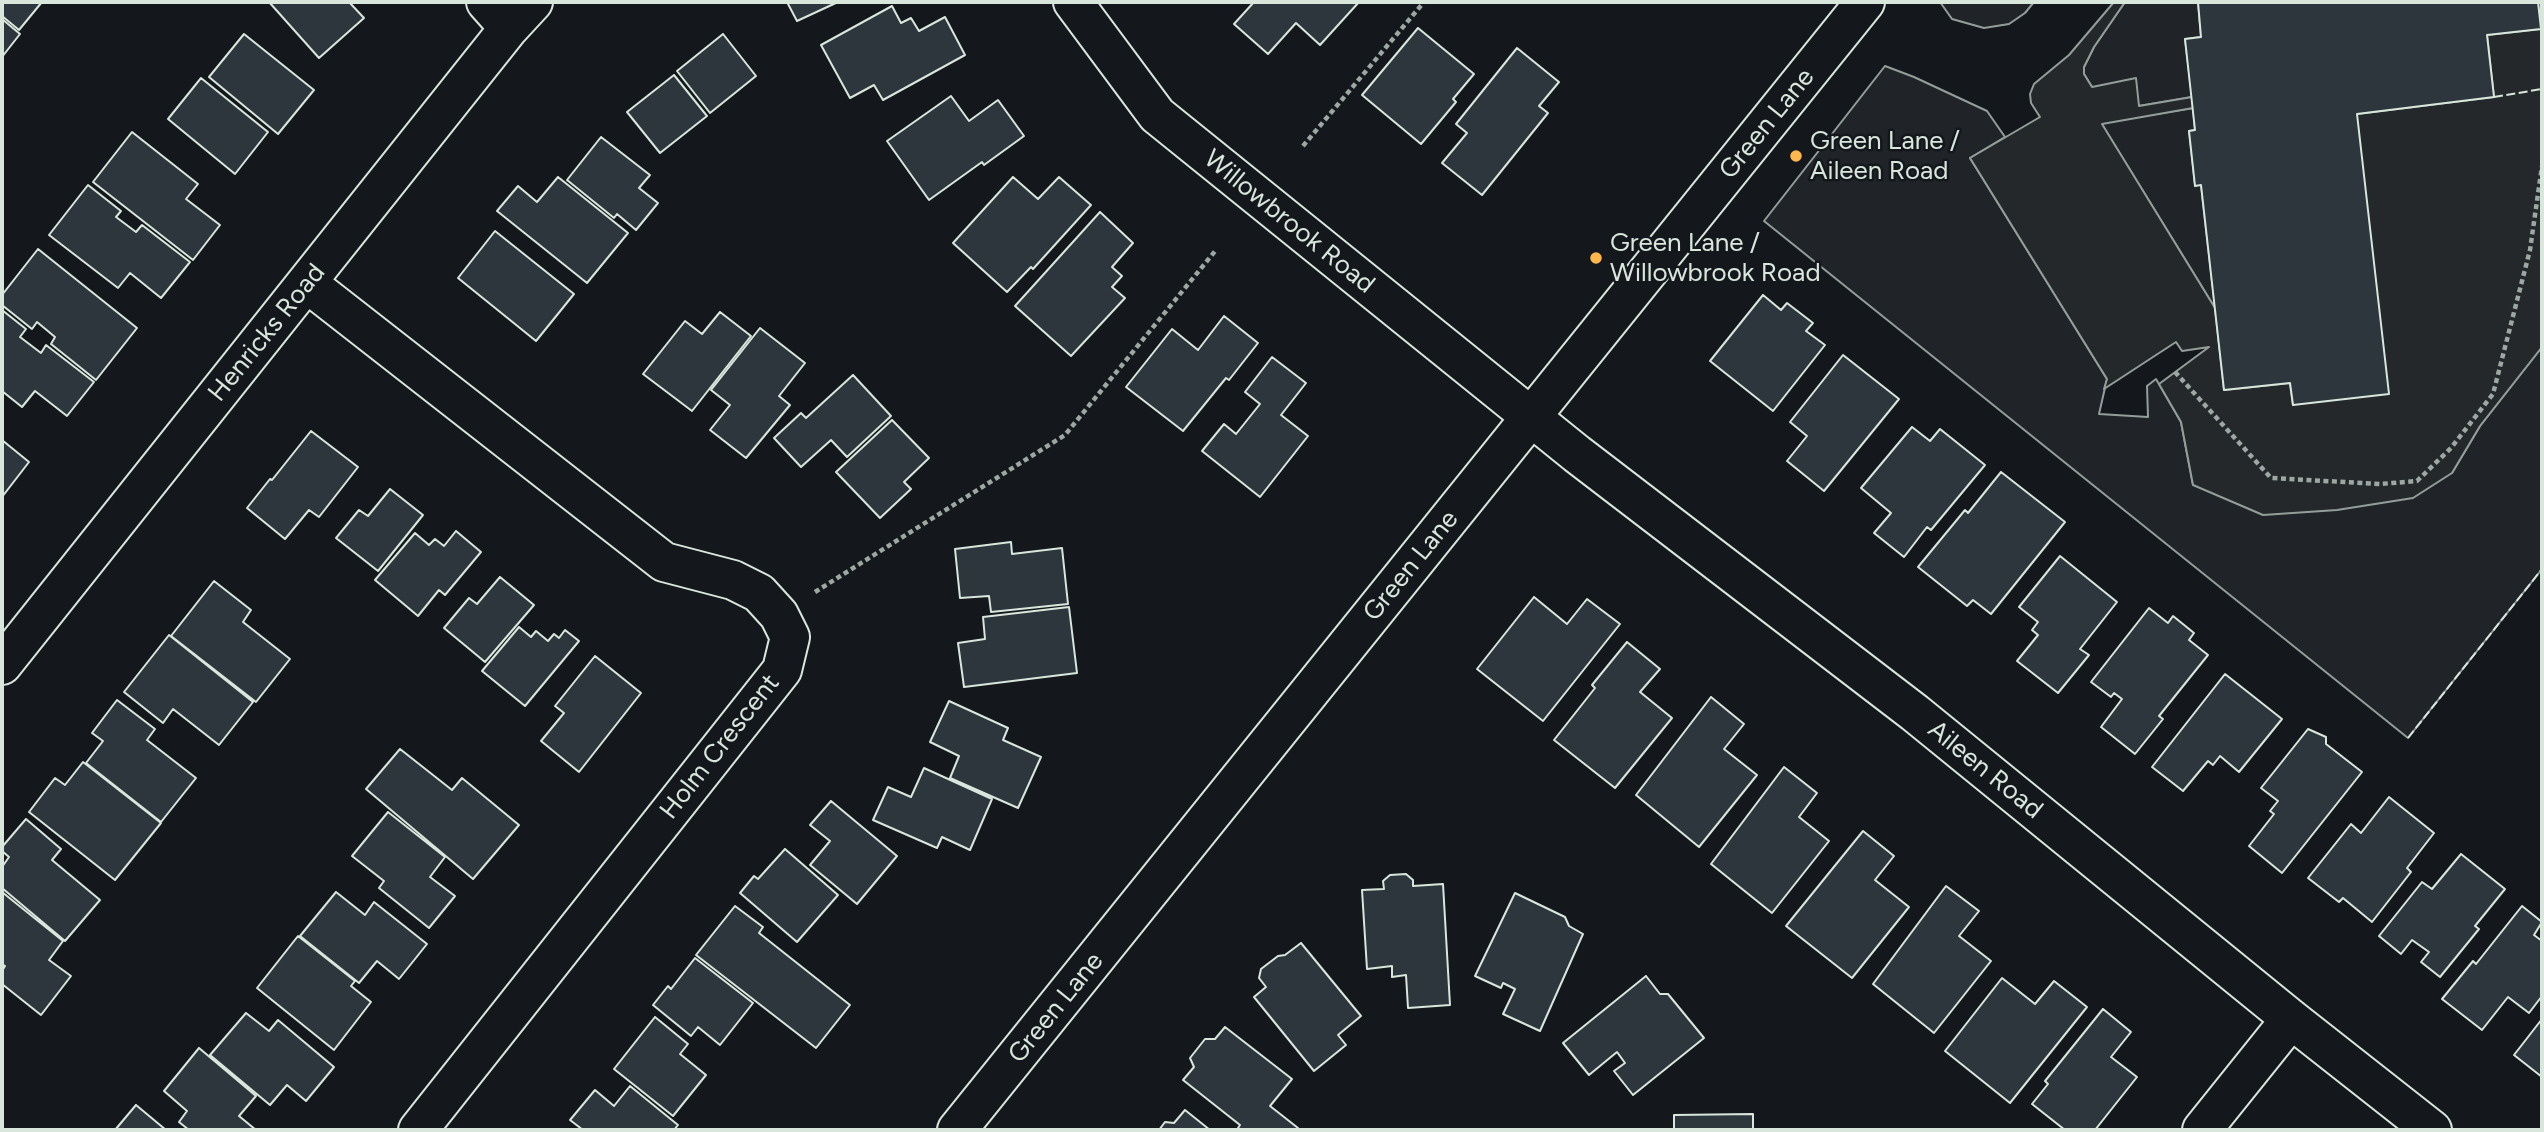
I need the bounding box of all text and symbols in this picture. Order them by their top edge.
street label: Green Lane [1713,62,1821,186]
place label: Green Lane / Aileen Road [1810,125,1960,186]
street label: Willowbrook Road [1197,144,1381,300]
marker: Green Lane / Aileen Road [1788,148,1804,164]
place label: Green Lane / Willowbrook Road [1610,227,1821,288]
marker: Green Lane / Willowbrook Road [1588,250,1604,266]
street label: Henricks Road [202,258,332,408]
street label: Green Lane [1357,504,1465,628]
street label: Holm Crescent [654,668,786,826]
street label: Aileen Road [1921,714,2049,826]
street label: Green Lane [1002,946,1110,1070]

